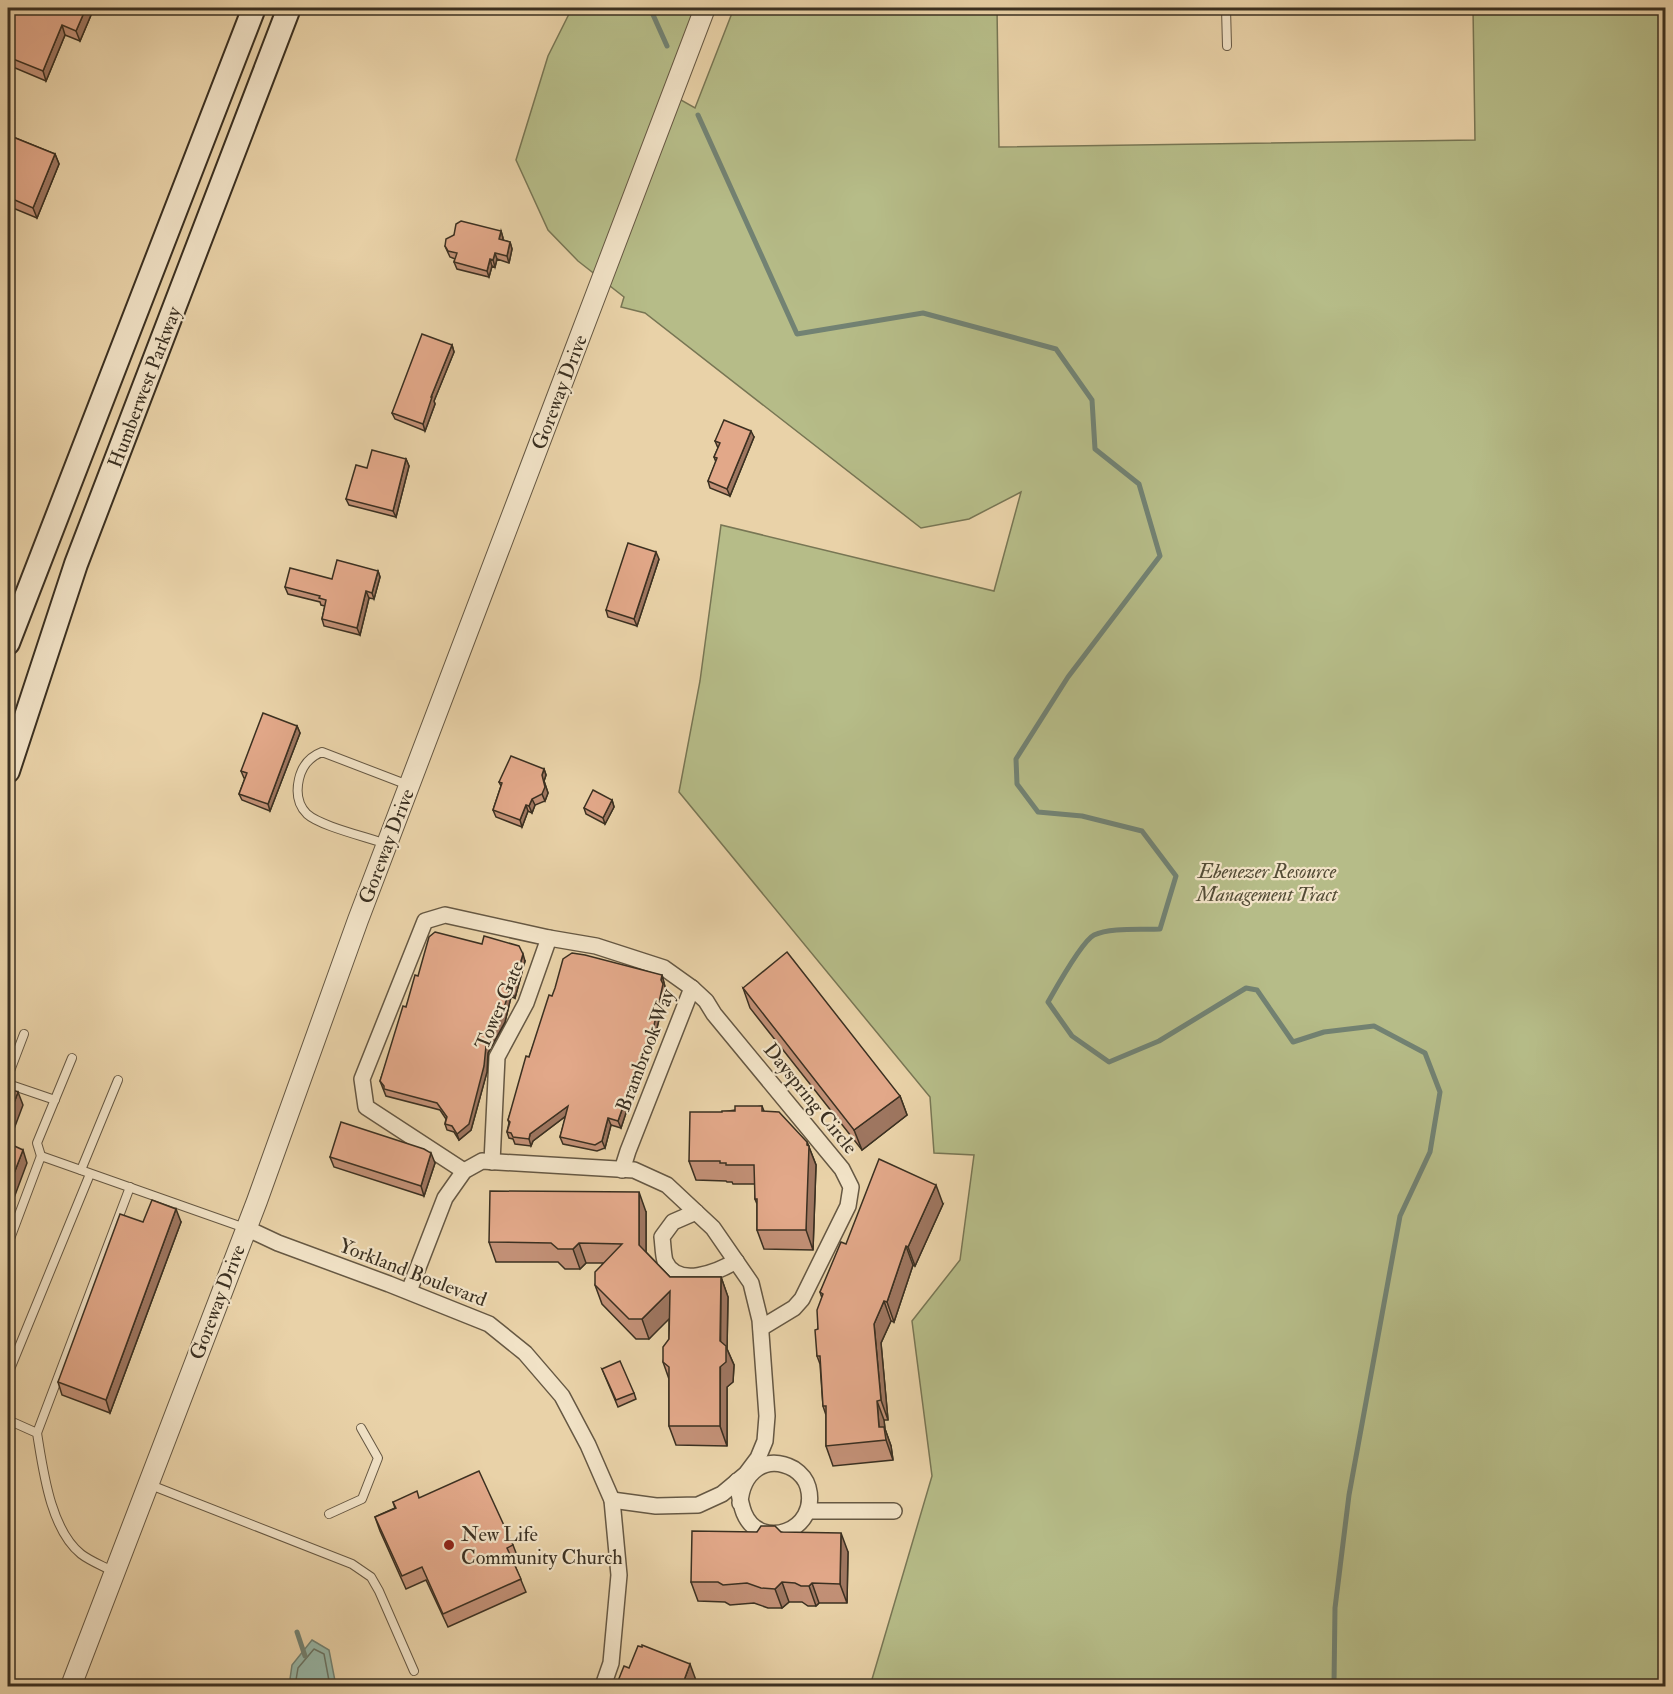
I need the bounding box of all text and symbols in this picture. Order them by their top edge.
street label: Humberwest Parkway [102,302,187,471]
street label: Goreway Drive [526,331,593,453]
street label: Goreway Drive [353,785,420,907]
park label: Ebenezer Resource Management Tract [1195,859,1339,907]
street label: Tower Gate [470,957,529,1053]
street label: Brambrook Way [611,984,681,1115]
street label: Dayspring Circle [757,1038,863,1160]
street label: Yorkland Boulevard [335,1233,490,1312]
street label: Goreway Drive [184,1241,251,1363]
place label: New Life Community Church [461,1522,623,1570]
marker: New Life Community Church [442,1538,456,1552]

